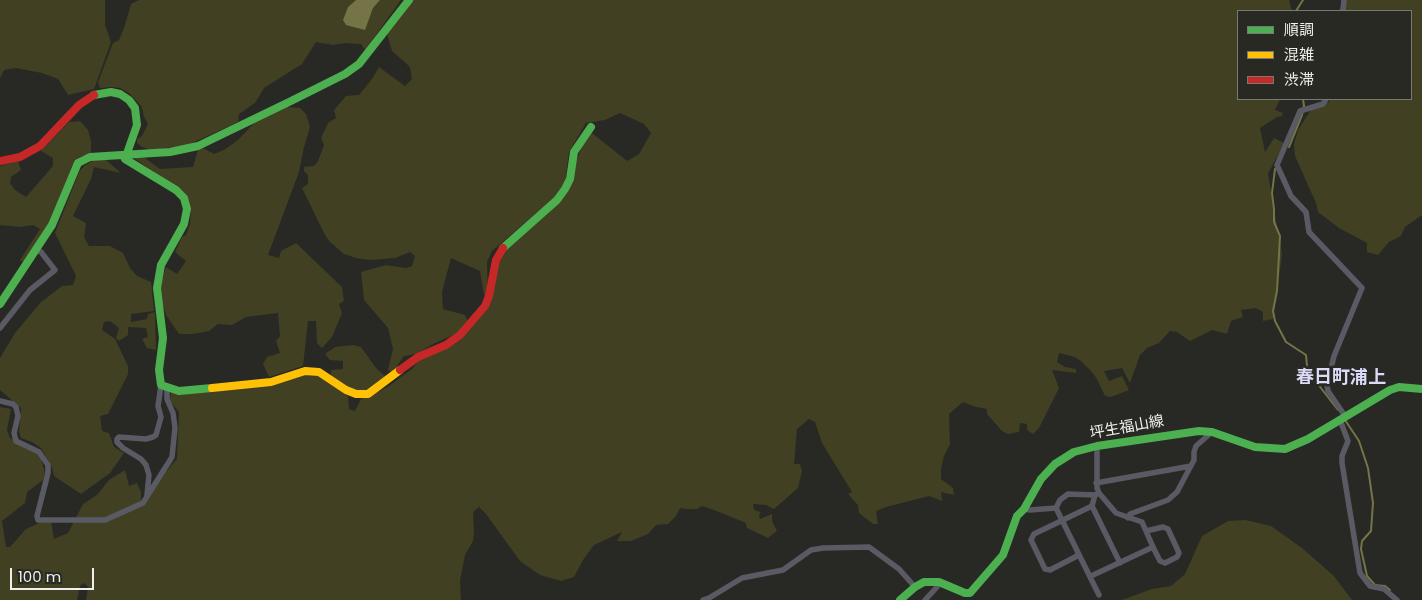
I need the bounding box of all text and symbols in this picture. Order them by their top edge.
legend [1237,10,1412,100]
text: 順調 [1284,19,1314,40]
text: 混雑 [1284,44,1314,65]
text: 渋滞 [1284,69,1314,90]
district label: 春日町浦上 [1296,367,1386,389]
street label: 坪生福山線 [1089,413,1165,443]
scale bar [12,558,96,590]
text: 100 m [18,566,61,587]

